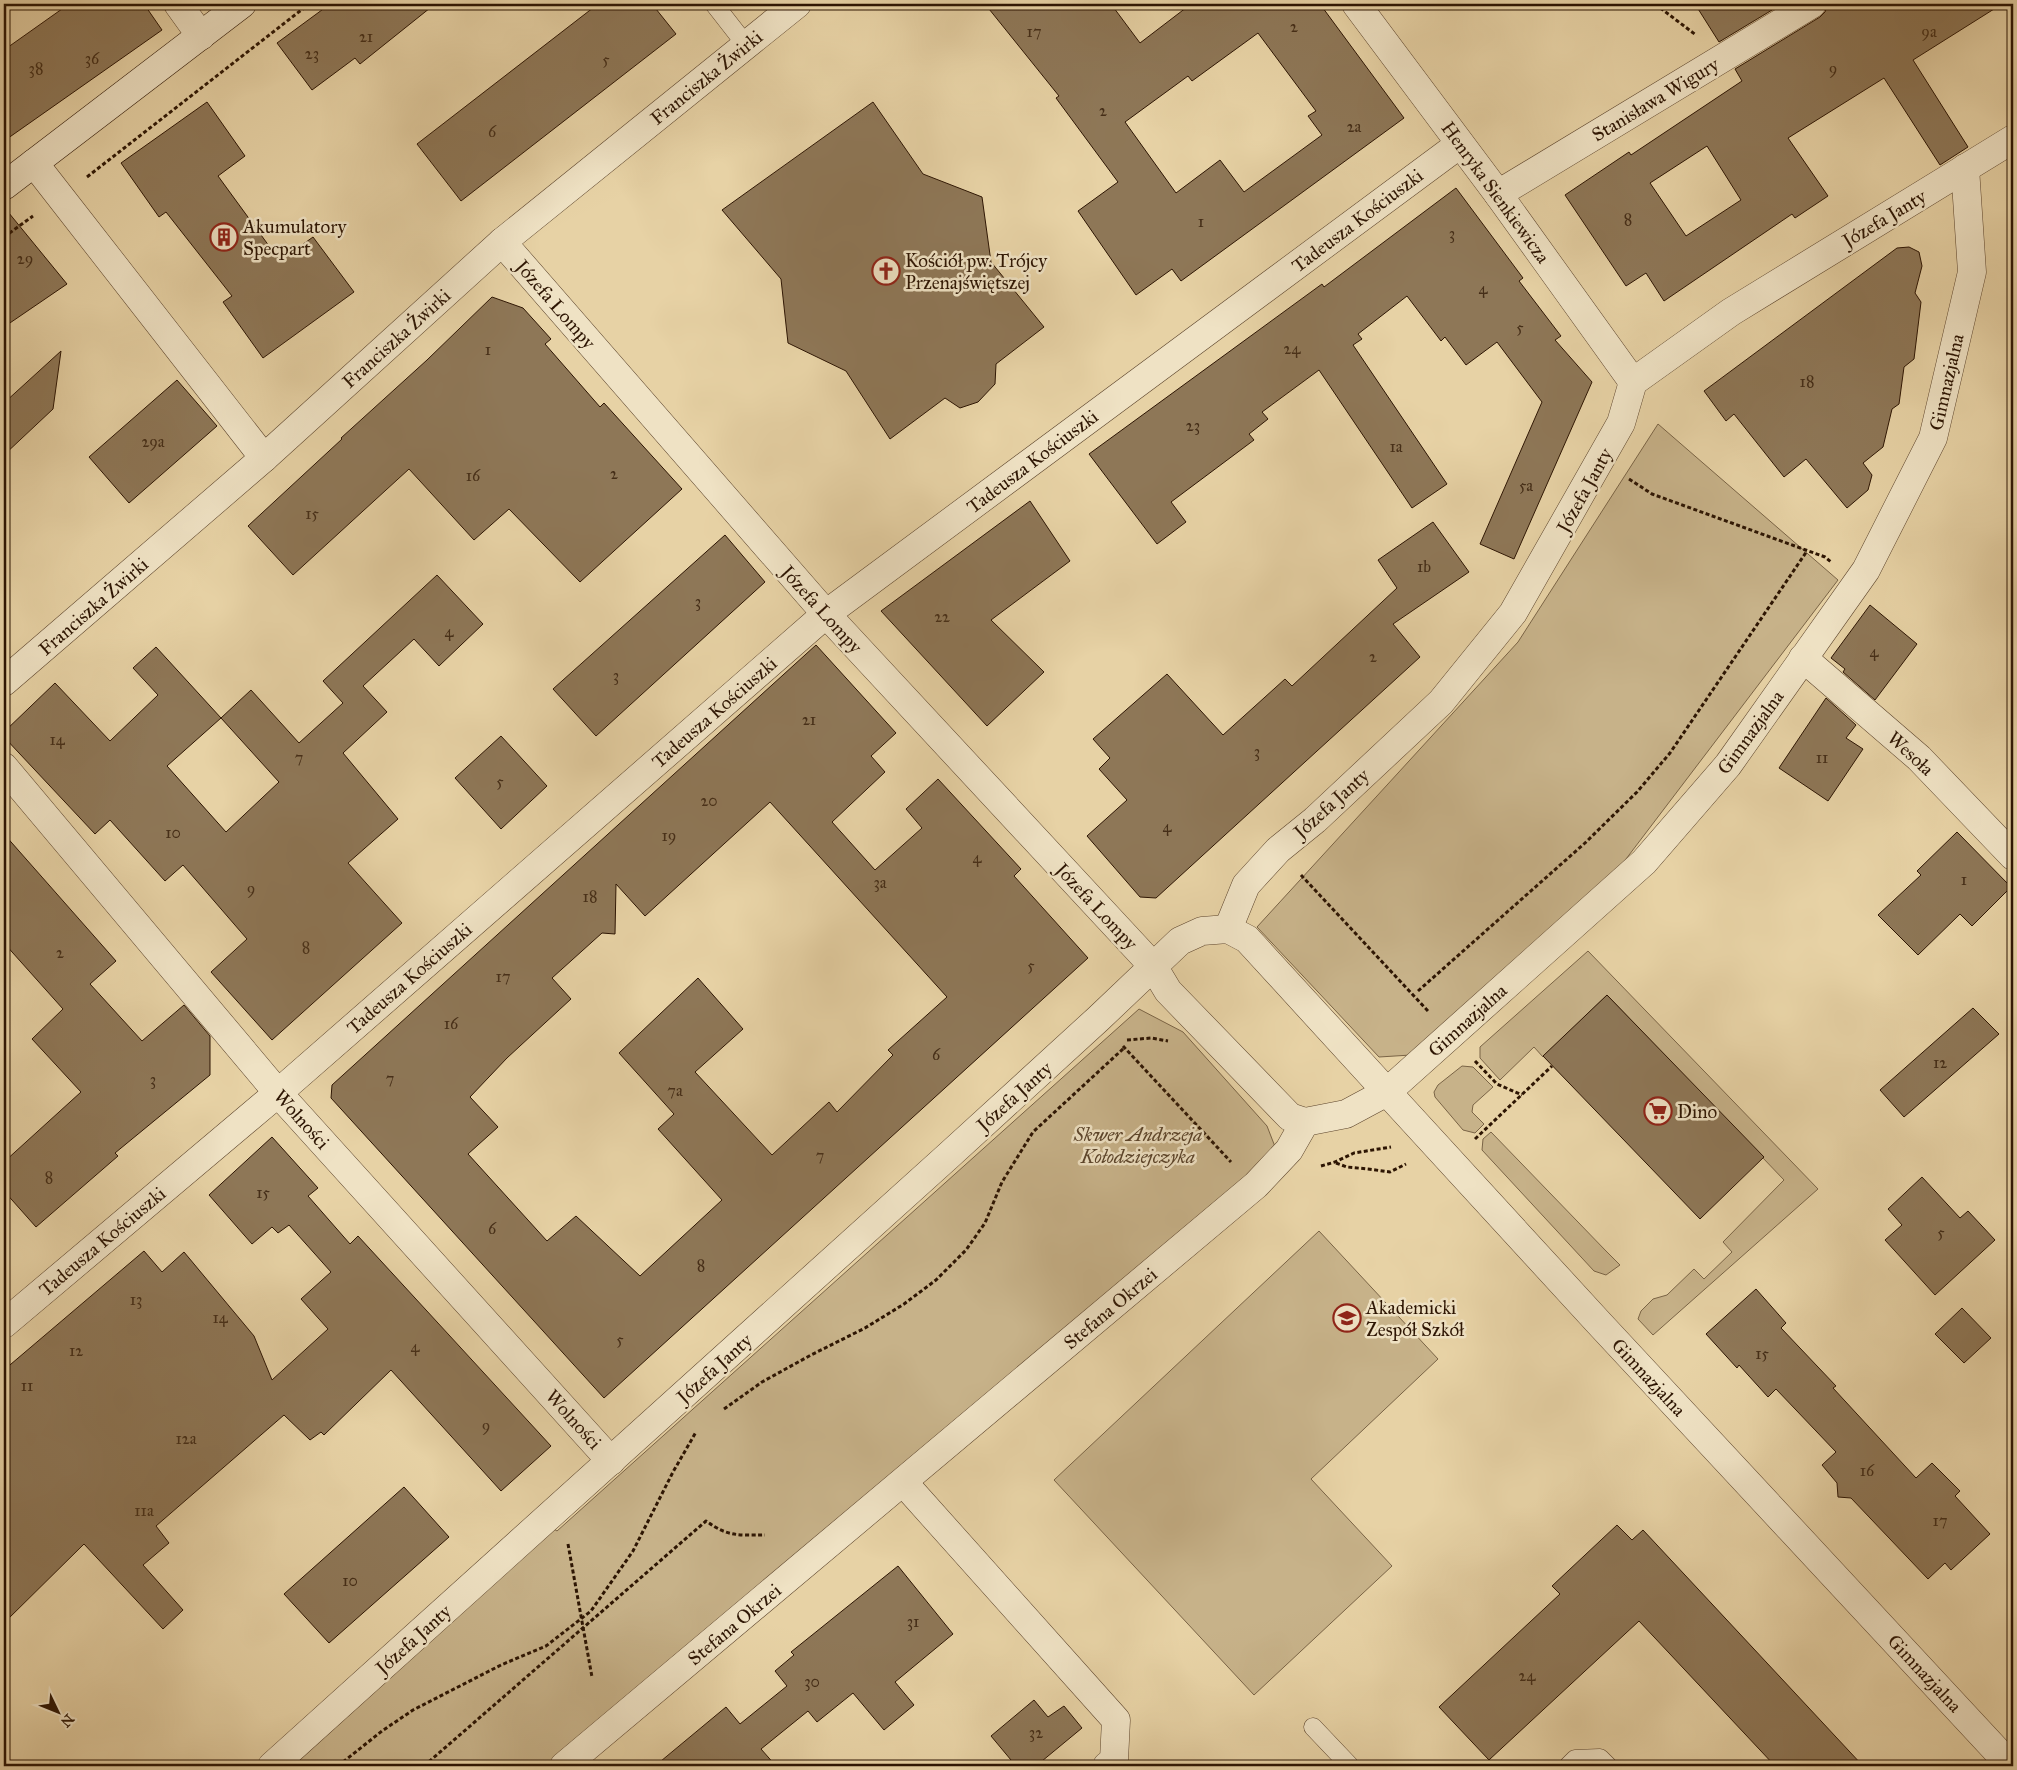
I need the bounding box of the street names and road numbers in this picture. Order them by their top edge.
street label: Franciszka Żwirki [646,25,767,130]
street label: Stanisława Wigury [1588,52,1724,147]
street label: Henryka Sienkiewicza [1436,117,1555,269]
street label: Tadeusza Kościuszki [1287,164,1427,277]
street label: Józefa Janty [1837,184,1932,254]
street label: Józefa Lompy [509,254,601,355]
street label: Franciszka Żwirki [338,284,455,393]
street label: Gimnazjalna [1924,331,1969,433]
street label: Tadeusza Kościuszki [962,405,1102,518]
street label: Józefa Janty [1551,443,1619,539]
street label: Franciszka Żwirki [34,553,153,660]
street label: Józefa Lompy [774,559,868,659]
street label: Tadeusza Kościuszki [647,652,782,773]
street label: Gimnazjalna [1712,685,1789,779]
street label: Wesoła [1883,726,1939,781]
street label: Józefa Janty [1287,763,1375,845]
street label: Józefa Lompy [1049,857,1143,956]
street label: Tadeusza Kościuszki [342,918,477,1039]
street label: Gimnazjalna [1423,978,1512,1062]
street label: Józefa Janty [970,1056,1058,1138]
street label: Wolności [269,1085,334,1154]
street label: Tadeusza Kościuszki [34,1182,170,1301]
street label: Stefana Okrzei [1059,1263,1162,1354]
street label: Józefa Janty [670,1328,758,1410]
street label: Gimnazjalna [1607,1334,1691,1422]
street label: Wolności [541,1385,606,1454]
street label: Stefana Okrzei [683,1579,786,1670]
street label: Józefa Janty [369,1599,457,1681]
street label: Gimnazjalna [1883,1630,1967,1718]

